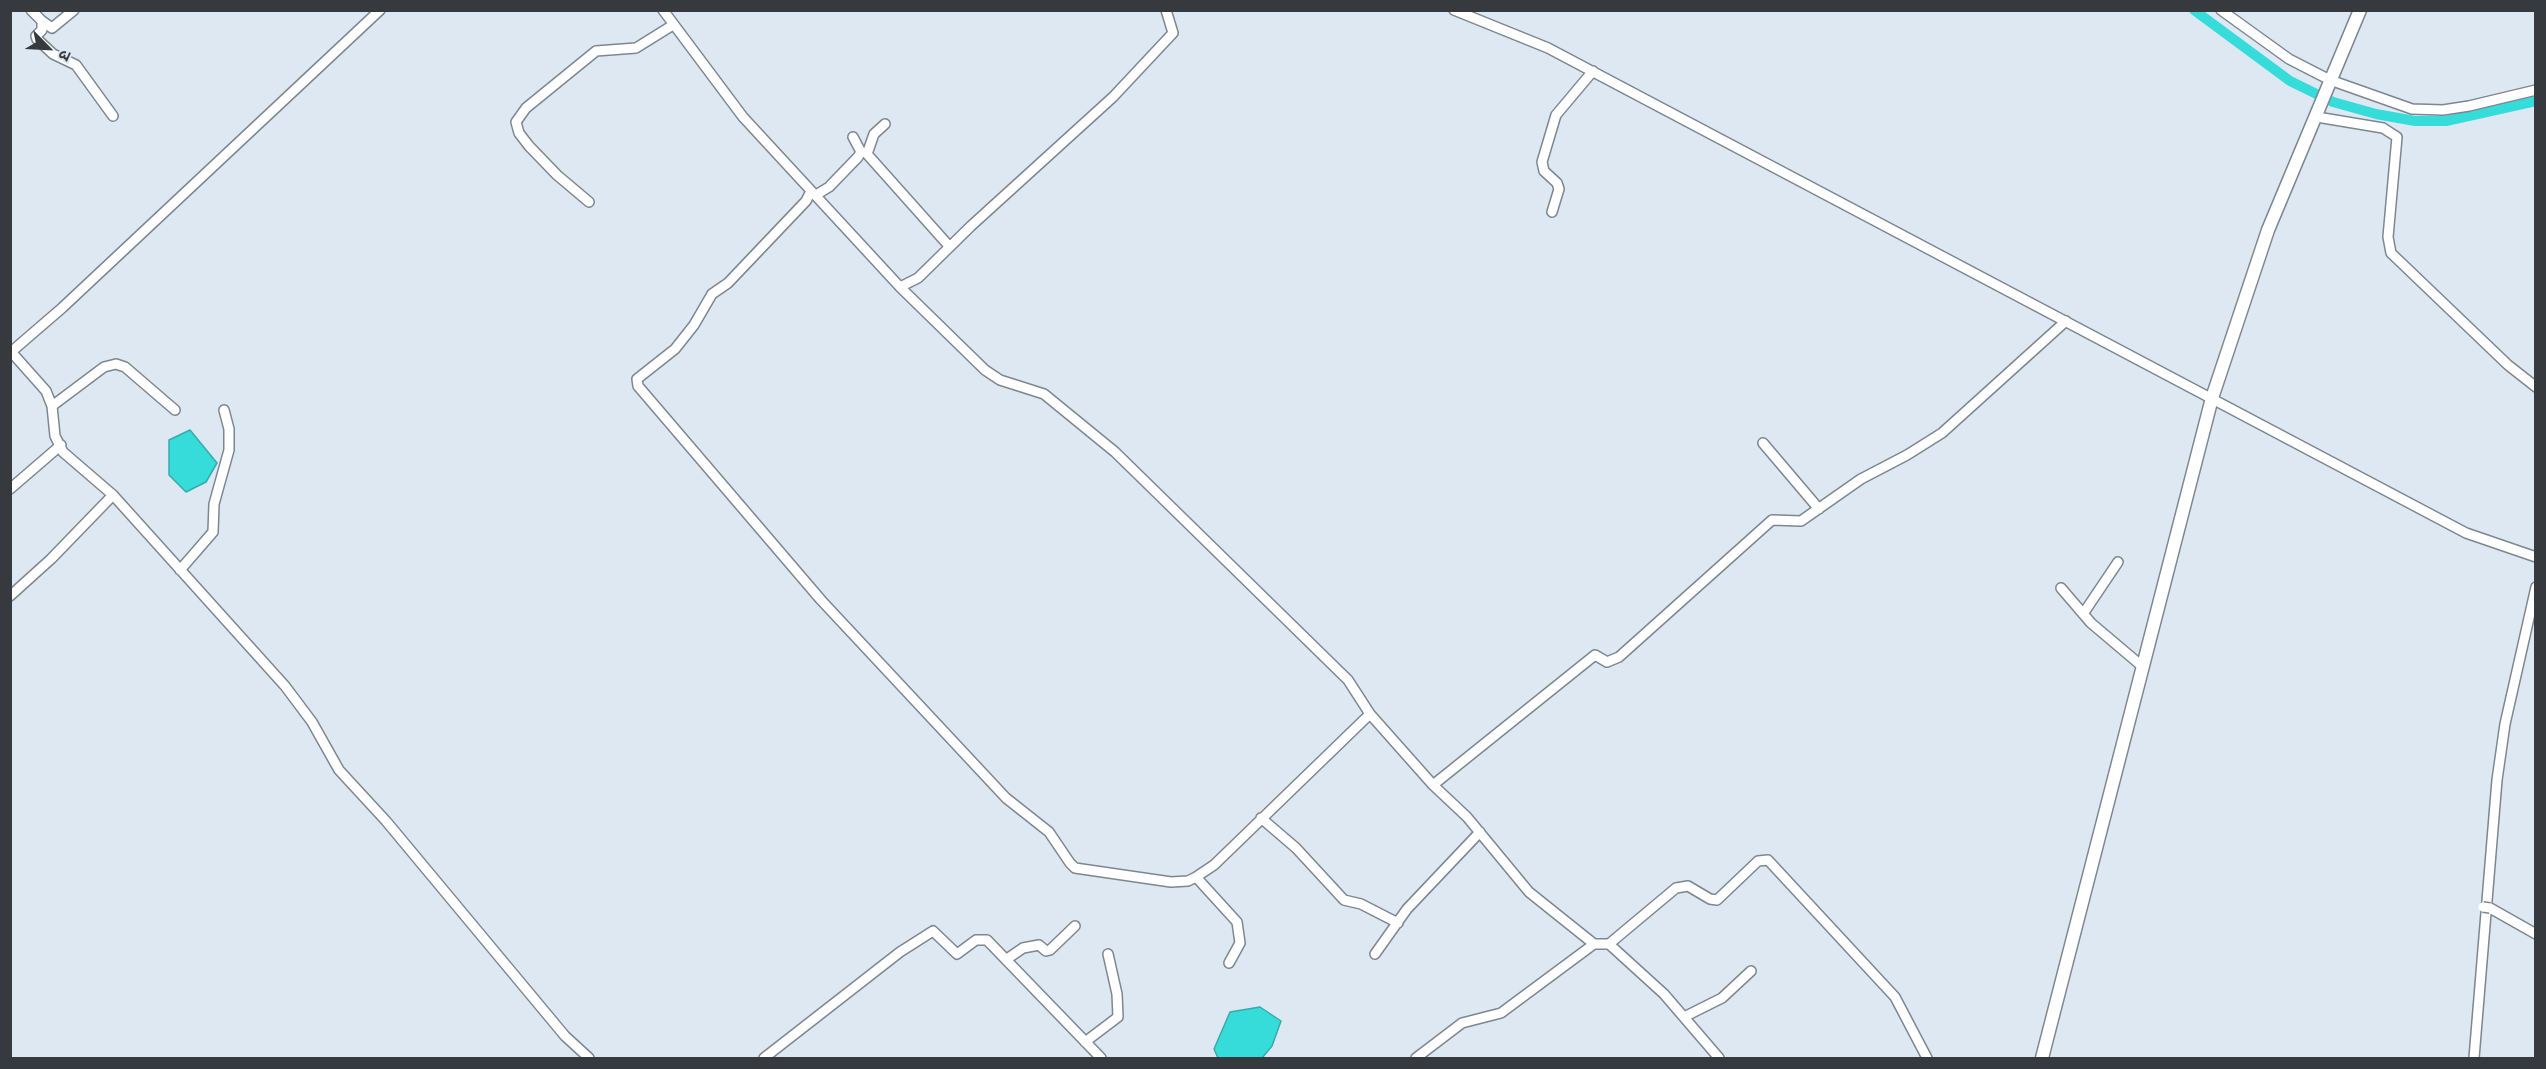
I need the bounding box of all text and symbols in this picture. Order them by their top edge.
north arrow [18,18,78,78]
text: उ [54,47,75,64]

